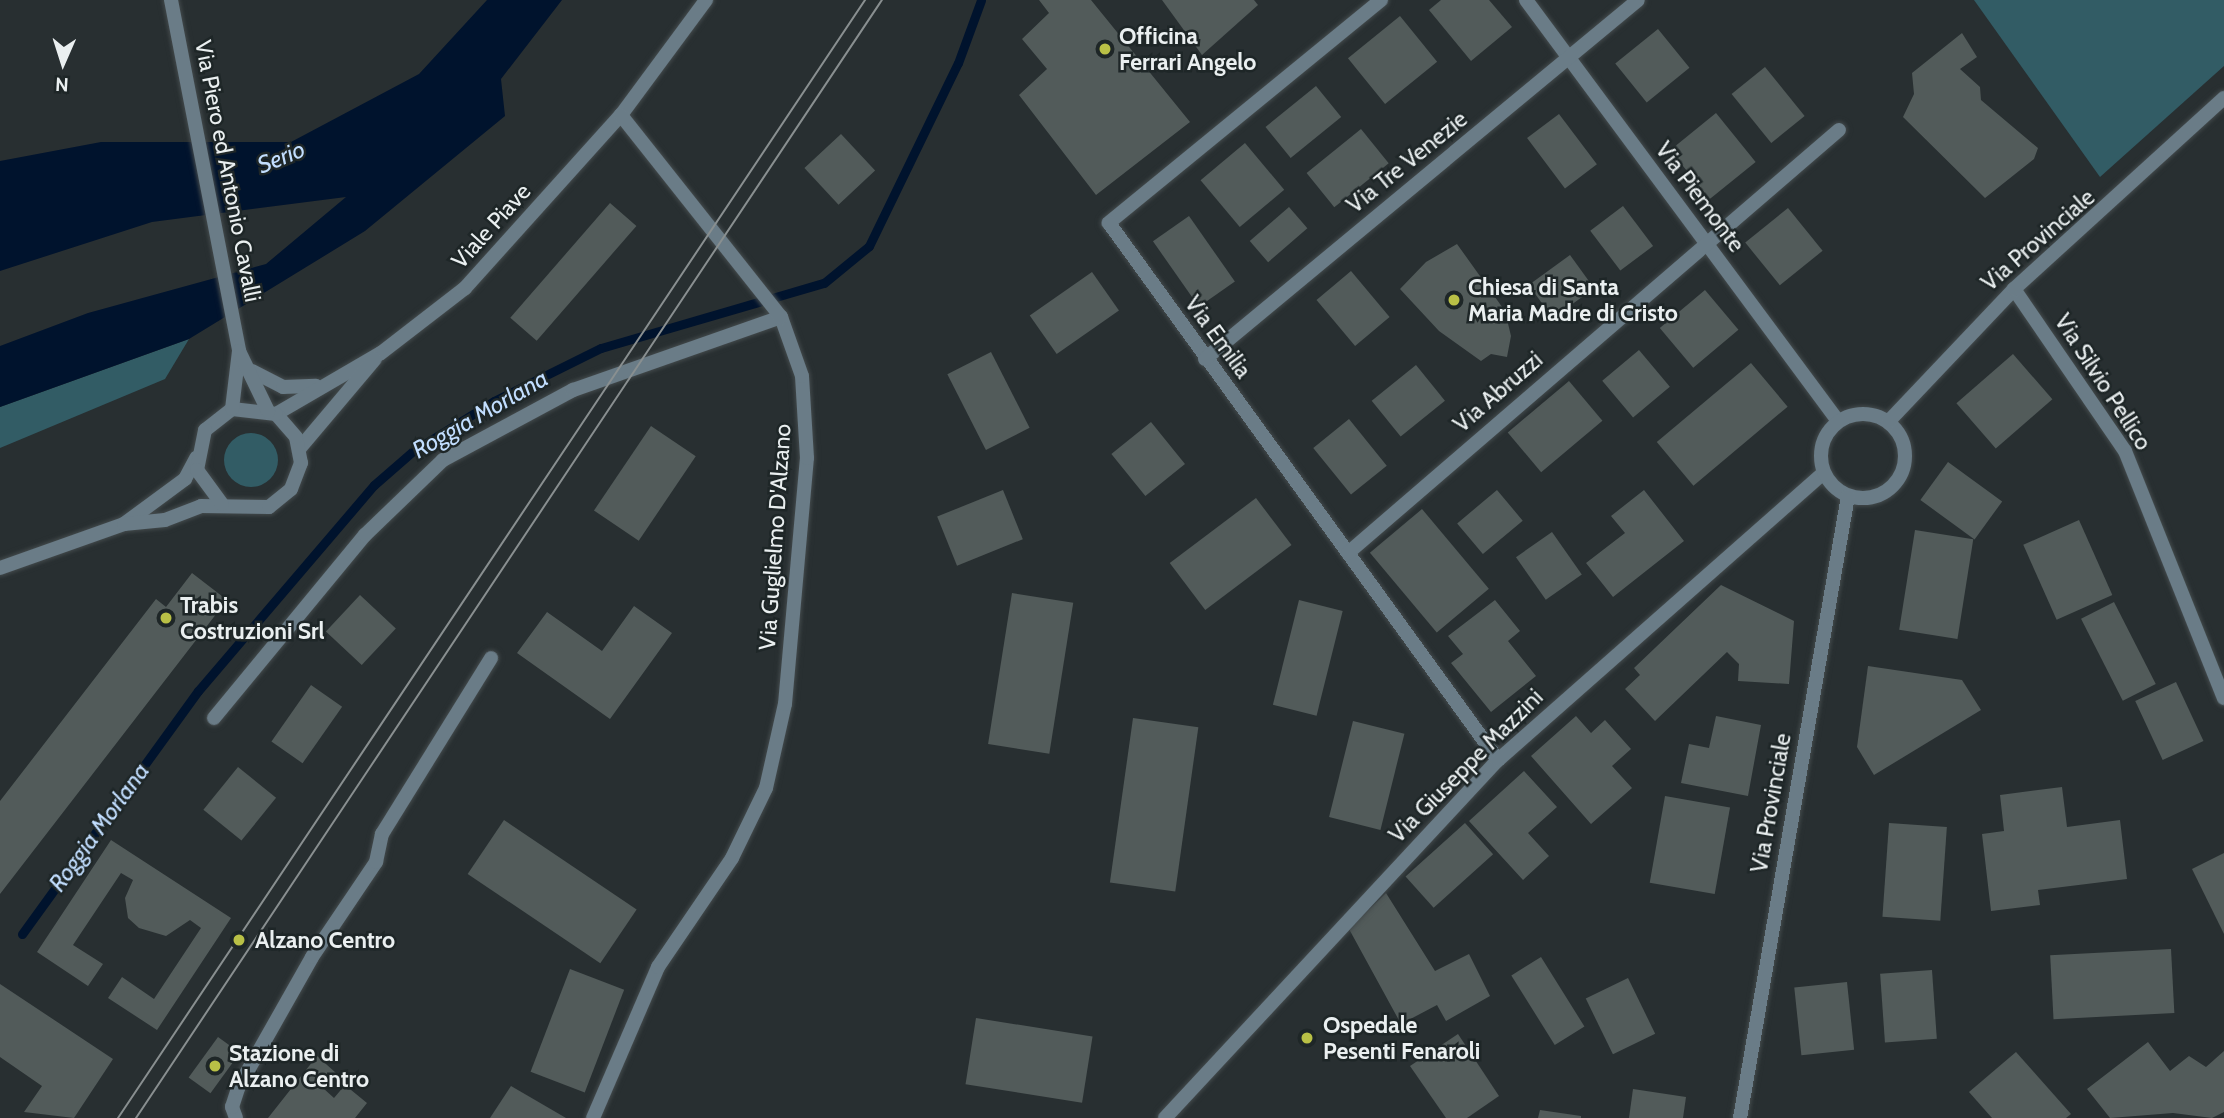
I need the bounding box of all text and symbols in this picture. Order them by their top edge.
place label: Officina Ferrari Angelo [1119,22,1256,76]
north arrow [28,28,98,98]
street label: Via Piero ed Antonio Cavalli [189,38,267,304]
marker: Officina Ferrari Angelo [1097,41,1113,57]
text: N [55,73,69,96]
street label: Via Tre Venezie [1341,105,1473,219]
water label: Serio [253,135,309,179]
street label: Via Piemonte [1650,136,1750,258]
street label: Viale Piave [446,178,536,274]
street label: Via Provinciale [1976,183,2100,297]
place label: Chiesa di Santa Maria Madre di Cristo [1468,273,1678,327]
street label: Via Emilia [1179,290,1257,384]
marker: Chiesa di Santa Maria Madre di Cristo [1446,292,1462,308]
street label: Via Silvio Pellico [2049,309,2157,455]
street label: Via Abruzzi [1448,346,1548,438]
water label: Roggia Morlana [407,364,553,464]
street label: Via Guglielmo D'Alzano [753,423,797,651]
place label: Trabis Costruzioni Srl [180,591,325,645]
marker: Trabis Costruzioni Srl [158,610,174,626]
street label: Via Giuseppe Mazzini [1383,683,1549,849]
street label: Via Provinciale [1745,731,1797,875]
water label: Roggia Morlana [43,757,155,897]
place label: Alzano Centro [255,926,395,954]
marker: Alzano Centro [229,930,249,950]
place label: Ospedale Pesenti Fenaroli [1323,1011,1480,1065]
marker: Ospedale Pesenti Fenaroli [1297,1028,1317,1048]
place label: Stazione di Alzano Centro [229,1039,369,1093]
marker: Stazione di Alzano Centro [207,1058,223,1074]

